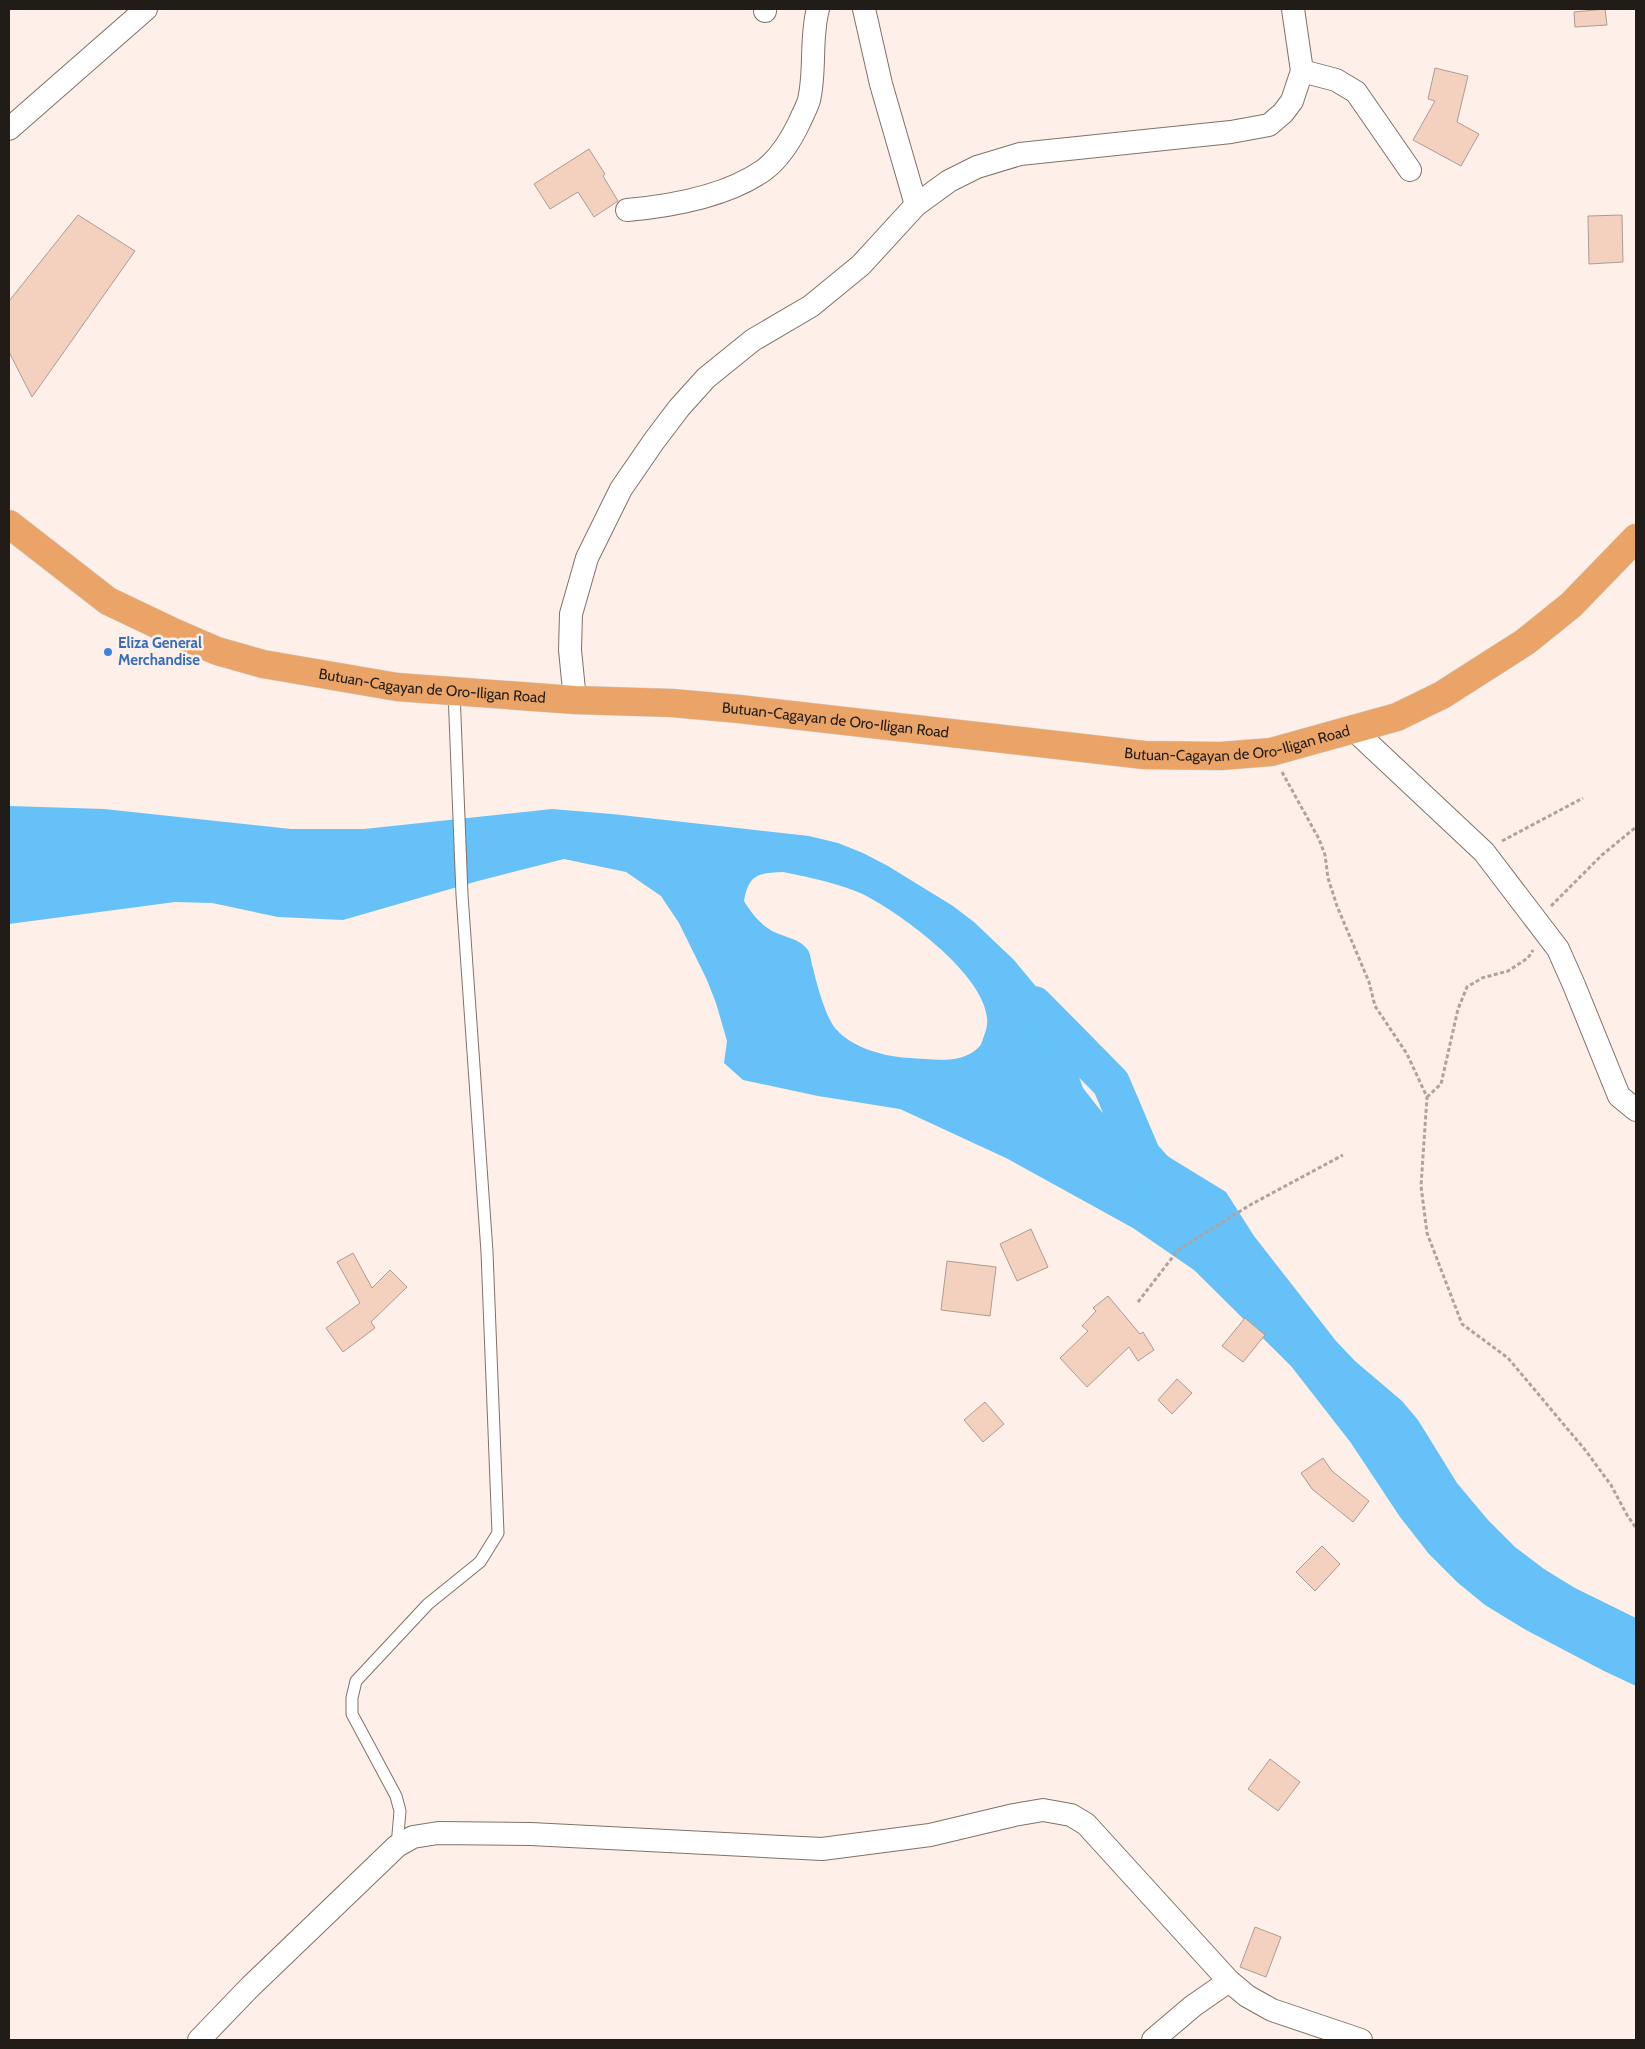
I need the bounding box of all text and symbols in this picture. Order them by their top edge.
place label: Eliza General Merchandise [118,634,202,669]
marker: Eliza General Merchandise [102,646,114,658]
street label: Butuan-Cagayan de Oro-Iligan Road [317,665,546,707]
street label: Butuan-Cagayan de Oro-Iligan Road [721,699,950,742]
street label: Butuan-Cagayan de Oro-Iligan Road [1123,722,1352,765]

